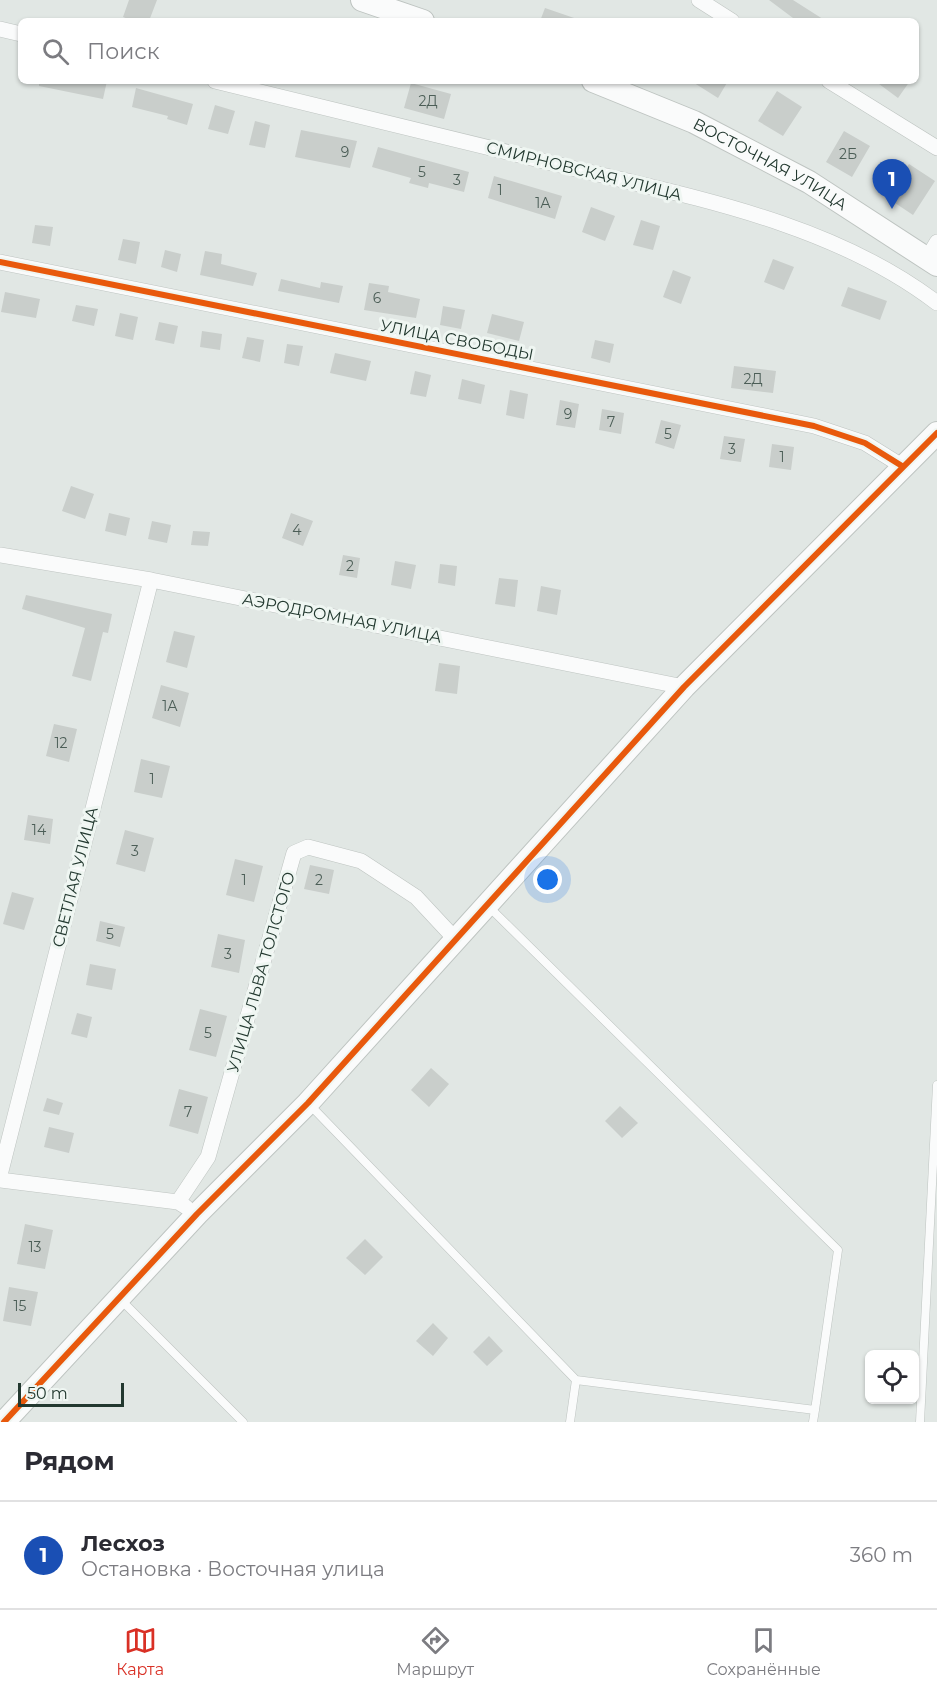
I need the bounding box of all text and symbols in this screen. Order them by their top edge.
search box [18,18,919,84]
icon: search [39,35,72,68]
text: Поиск [87,38,159,65]
house number: 2Д [418,92,438,110]
street label: ВОСТОЧНАЯ УЛИЦА [690,114,851,214]
street label: СМИРНОВСКАЯ УЛИЦА [484,137,684,205]
house number: 9 [341,143,349,161]
house number: 2Б [839,145,857,163]
pin: 1 [872,160,912,209]
house number: 5 [418,163,426,181]
house number: 3 [453,171,461,189]
house number: 1 [497,181,503,199]
house number: 1А [535,194,551,212]
house number: 6 [373,289,382,307]
street label: УЛИЦА СВОБОДЫ [379,316,535,364]
house number: 2Д [743,370,763,388]
house number: 9 [564,405,572,423]
house number: 7 [607,413,615,431]
house number: 5 [664,425,672,443]
house number: 3 [728,440,736,458]
house number: 1 [779,448,785,466]
house number: 4 [292,521,302,539]
house number: 2 [346,557,354,575]
street label: АЭРОДРОМНАЯ УЛИЦА [241,589,443,647]
house number: 1А [162,697,178,715]
house number: 12 [54,734,68,752]
house number: 1 [149,770,155,788]
street label: СВЕТЛАЯ УЛИЦА [48,805,102,949]
house number: 14 [32,821,47,839]
house number: 3 [131,842,139,860]
your location [533,865,562,894]
street label: УЛИЦА ЛЬВА ТОЛСТОГО [223,869,299,1075]
house number: 1 [241,871,247,889]
house number: 2 [315,871,323,889]
house number: 5 [106,925,114,943]
house number: 3 [224,945,232,963]
house number: 5 [204,1024,212,1042]
house number: 7 [184,1103,192,1121]
house number: 13 [29,1238,42,1256]
house number: 15 [14,1297,27,1315]
map controls [865,1350,919,1404]
button: locate [865,1350,919,1404]
scale bar [18,1380,124,1408]
text: 50 m [27,1384,68,1403]
text: Рядом [24,1445,115,1477]
text: Лесхоз [81,1530,165,1557]
text: 1 [40,1543,47,1567]
text: 360 m [850,1543,913,1567]
text: Остановка · Восточная улица [81,1557,385,1581]
tab: Карта [116,1624,164,1679]
tab: Маршрут [396,1624,474,1679]
tab: Сохранённые [706,1624,821,1679]

